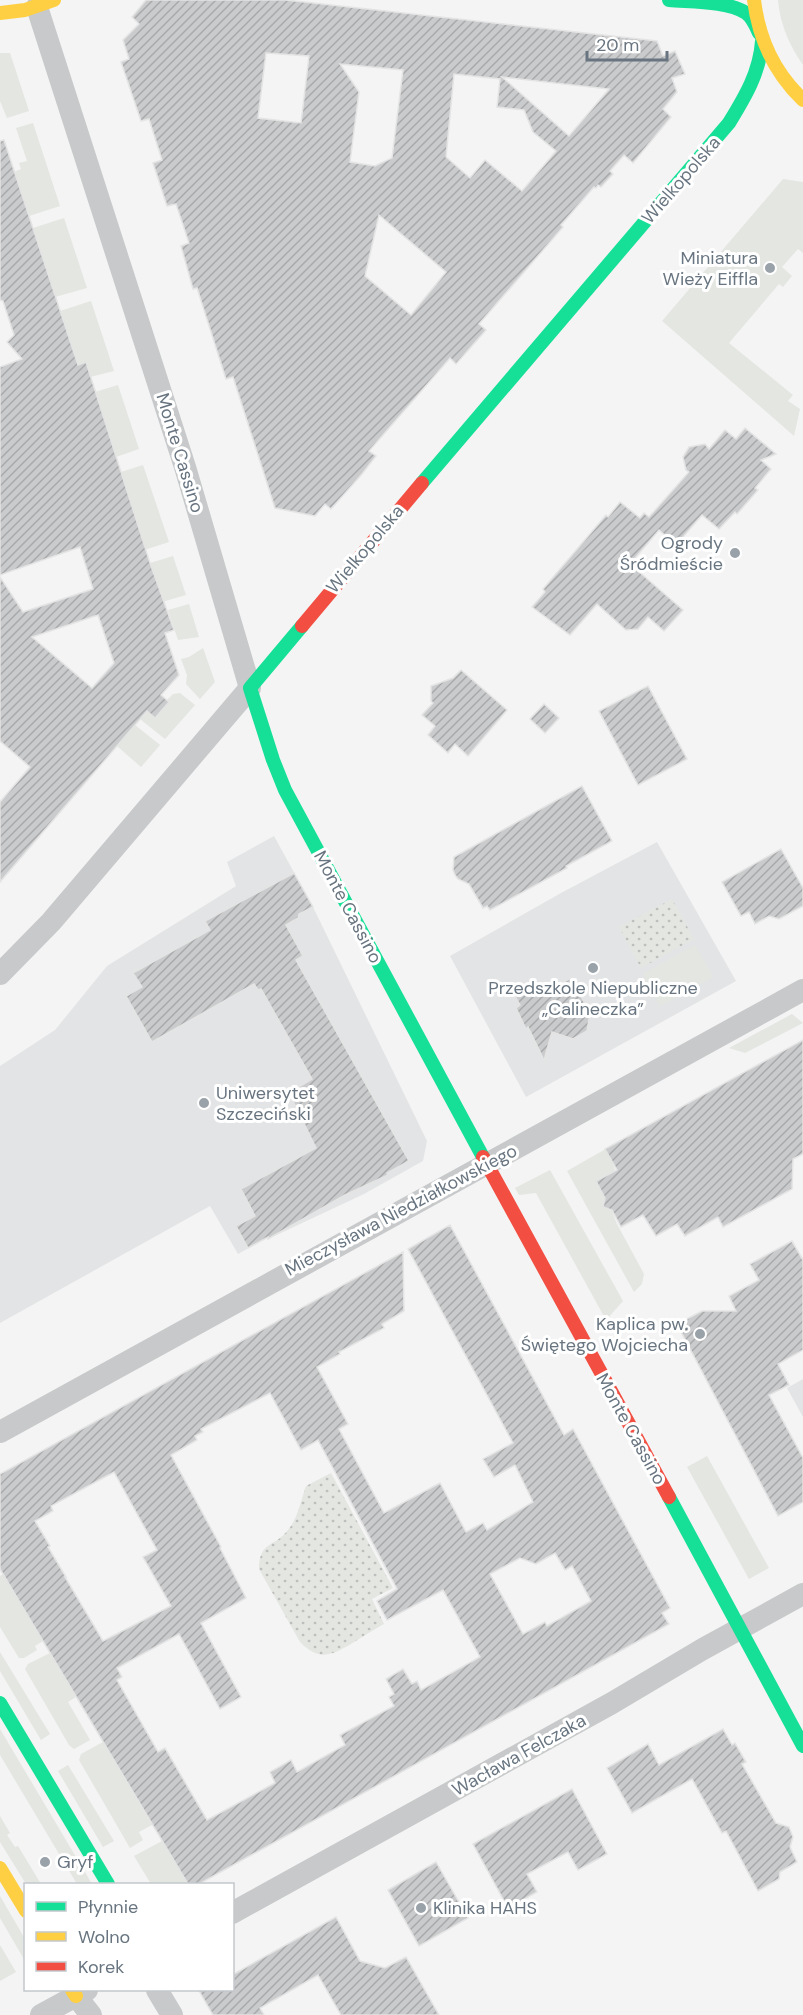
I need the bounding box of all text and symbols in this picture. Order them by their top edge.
scale bar [587,24,666,62]
text: 20 m [596,33,639,57]
street label: Wielkopolska [636,131,726,229]
place label: Miniatura Wieży Eiffla [662,246,758,291]
marker: Miniatura Wieży Eiffla [763,261,777,275]
street label: Monte Cassino [150,390,210,516]
street label: Wielkopolska [321,500,409,598]
place label: Ogrody Śródmieście [620,531,723,576]
marker: Ogrody Śródmieście [728,546,742,560]
street label: Monte Cassino [308,847,388,967]
marker: Przedszkole Niepubliczne „Calineczka” [586,961,600,975]
place label: Przedszkole Niepubliczne „Calineczka” [488,976,698,1021]
place label: Uniwersytet Szczeciński [216,1081,315,1126]
marker: Uniwersytet Szczeciński [197,1096,211,1110]
street label: Mieczysława Niedziałkowskiego [281,1139,521,1281]
place label: Kaplica pw. Świętego Wojciecha [521,1312,688,1357]
marker: Kaplica pw. Świętego Wojciecha [693,1327,707,1341]
street label: Monte Cassino [590,1369,672,1489]
street label: Wacława Felczaka [448,1708,590,1802]
place label: Gryf [57,1850,93,1874]
marker: Gryf [38,1855,52,1869]
legend [24,1883,234,1991]
text: Płynnie [78,1895,138,1919]
place label: Klinika HAHS [433,1896,537,1920]
marker: Klinika HAHS [414,1901,428,1915]
text: Wolno [78,1925,130,1949]
text: Korek [78,1955,124,1979]

